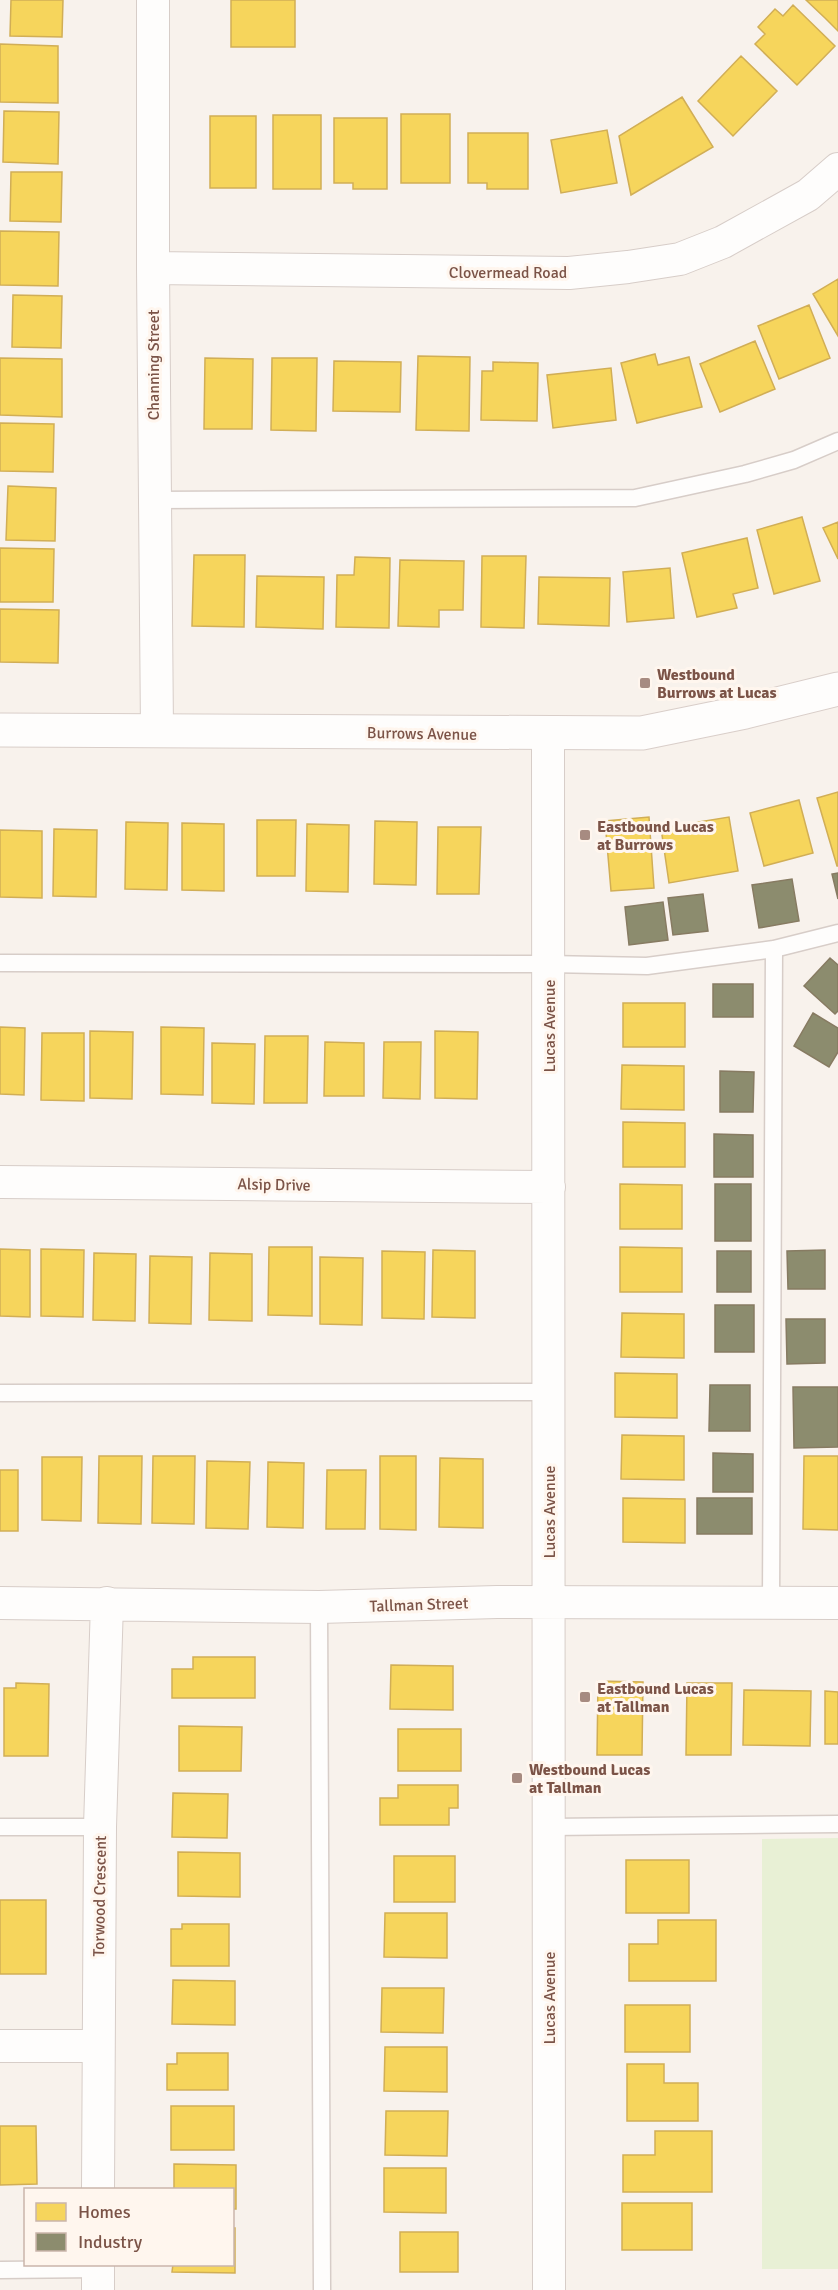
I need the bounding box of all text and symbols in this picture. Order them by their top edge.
street label: Clovermead Road [449,263,567,283]
street label: Channing Street [144,309,164,420]
place label: Westbound Burrows at Lucas [657,665,777,703]
marker: Westbound Burrows at Lucas [638,676,652,690]
street label: Burrows Avenue [367,723,477,745]
place label: Eastbound Lucas at Burrows [597,817,714,855]
marker: Eastbound Lucas at Burrows [578,828,592,842]
street label: Lucas Avenue [540,980,560,1072]
street label: Alsip Drive [237,1174,311,1196]
street label: Lucas Avenue [540,1466,560,1558]
street label: Tallman Street [369,1593,469,1617]
place label: Eastbound Lucas at Tallman [597,1679,714,1717]
marker: Eastbound Lucas at Tallman [578,1690,592,1704]
place label: Westbound Lucas at Tallman [529,1760,650,1798]
marker: Westbound Lucas at Tallman [510,1771,524,1785]
street label: Torwood Crescent [89,1835,111,1957]
street label: Lucas Avenue [540,1952,560,2044]
legend [24,2188,234,2266]
text: Homes [78,2201,131,2223]
text: Industry [78,2231,143,2253]

